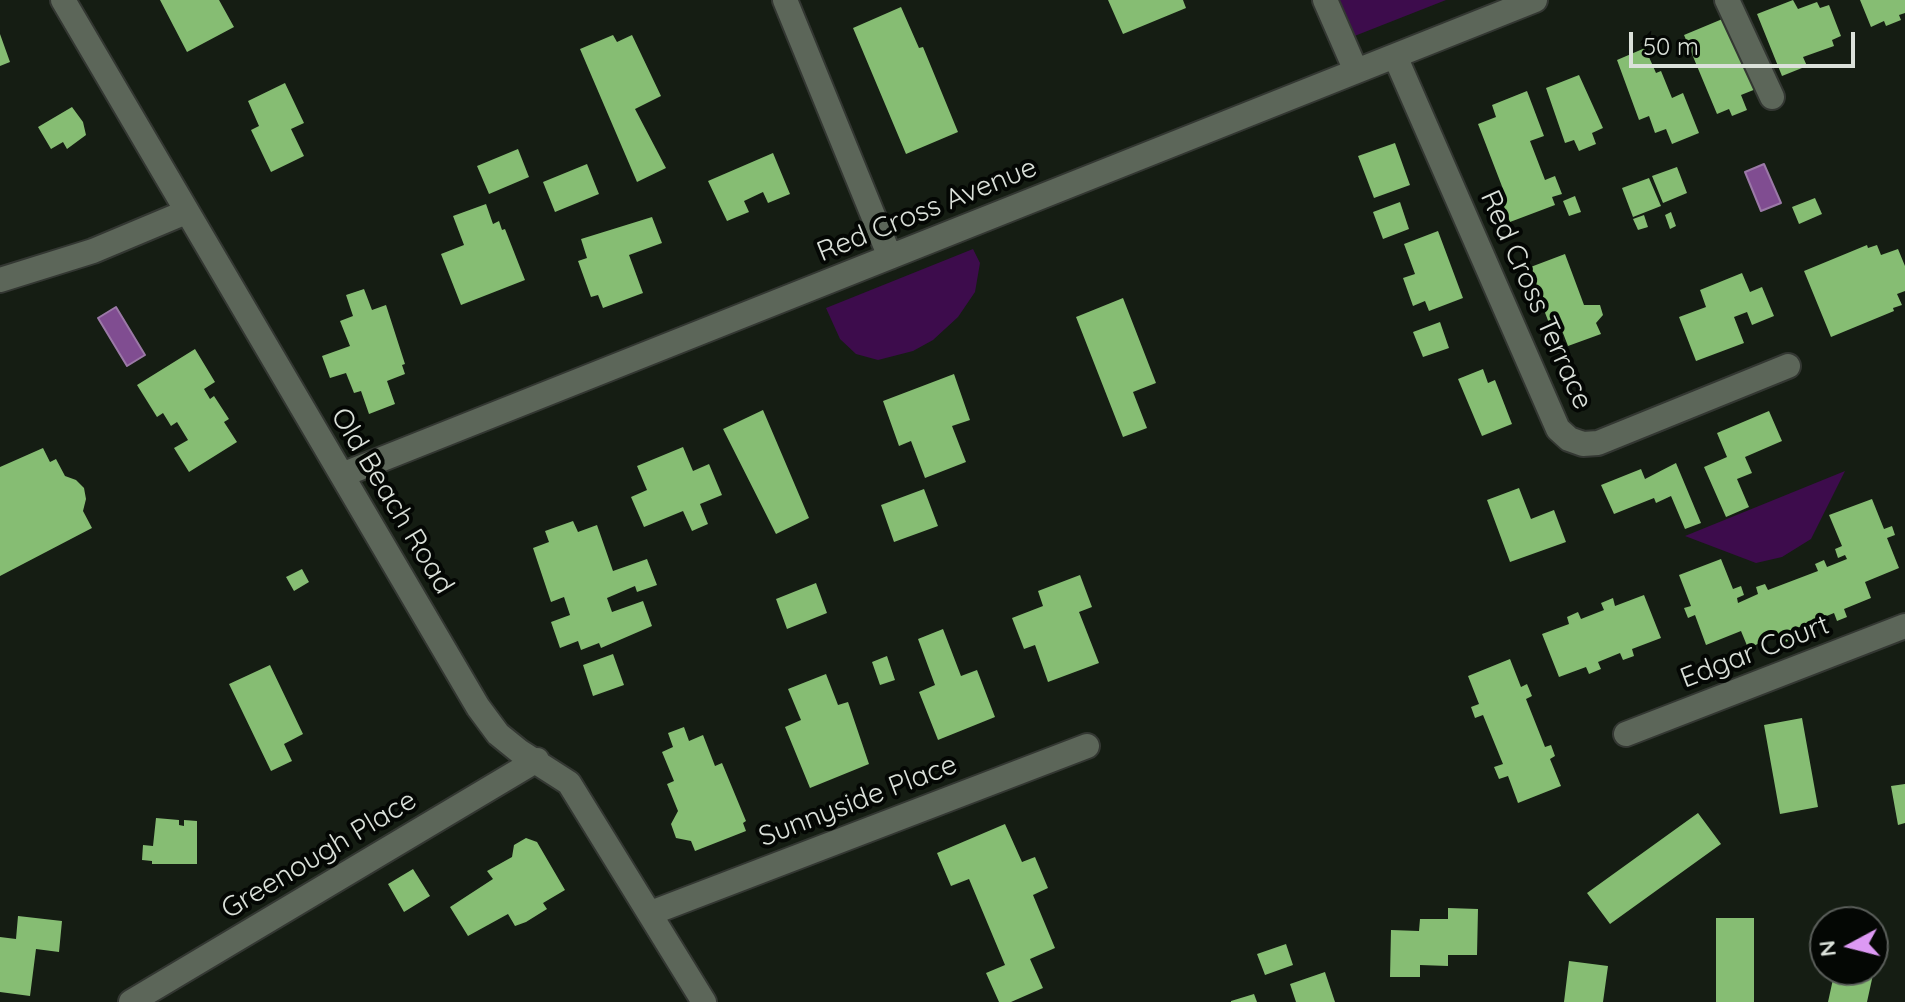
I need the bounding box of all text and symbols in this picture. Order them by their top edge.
scale bar [1633,16,1859,66]
text: 50 m [1643,31,1699,61]
street label: Red Cross Avenue [812,151,1042,269]
street label: Red Cross Terrace [1473,185,1599,415]
street label: Old Beach Road [323,402,461,600]
street label: Edgar Court [1676,608,1834,696]
street label: Sunnyside Place [754,748,962,854]
street label: Greenough Place [215,784,423,926]
north arrow [1809,906,1889,986]
text: N [1812,939,1842,958]

